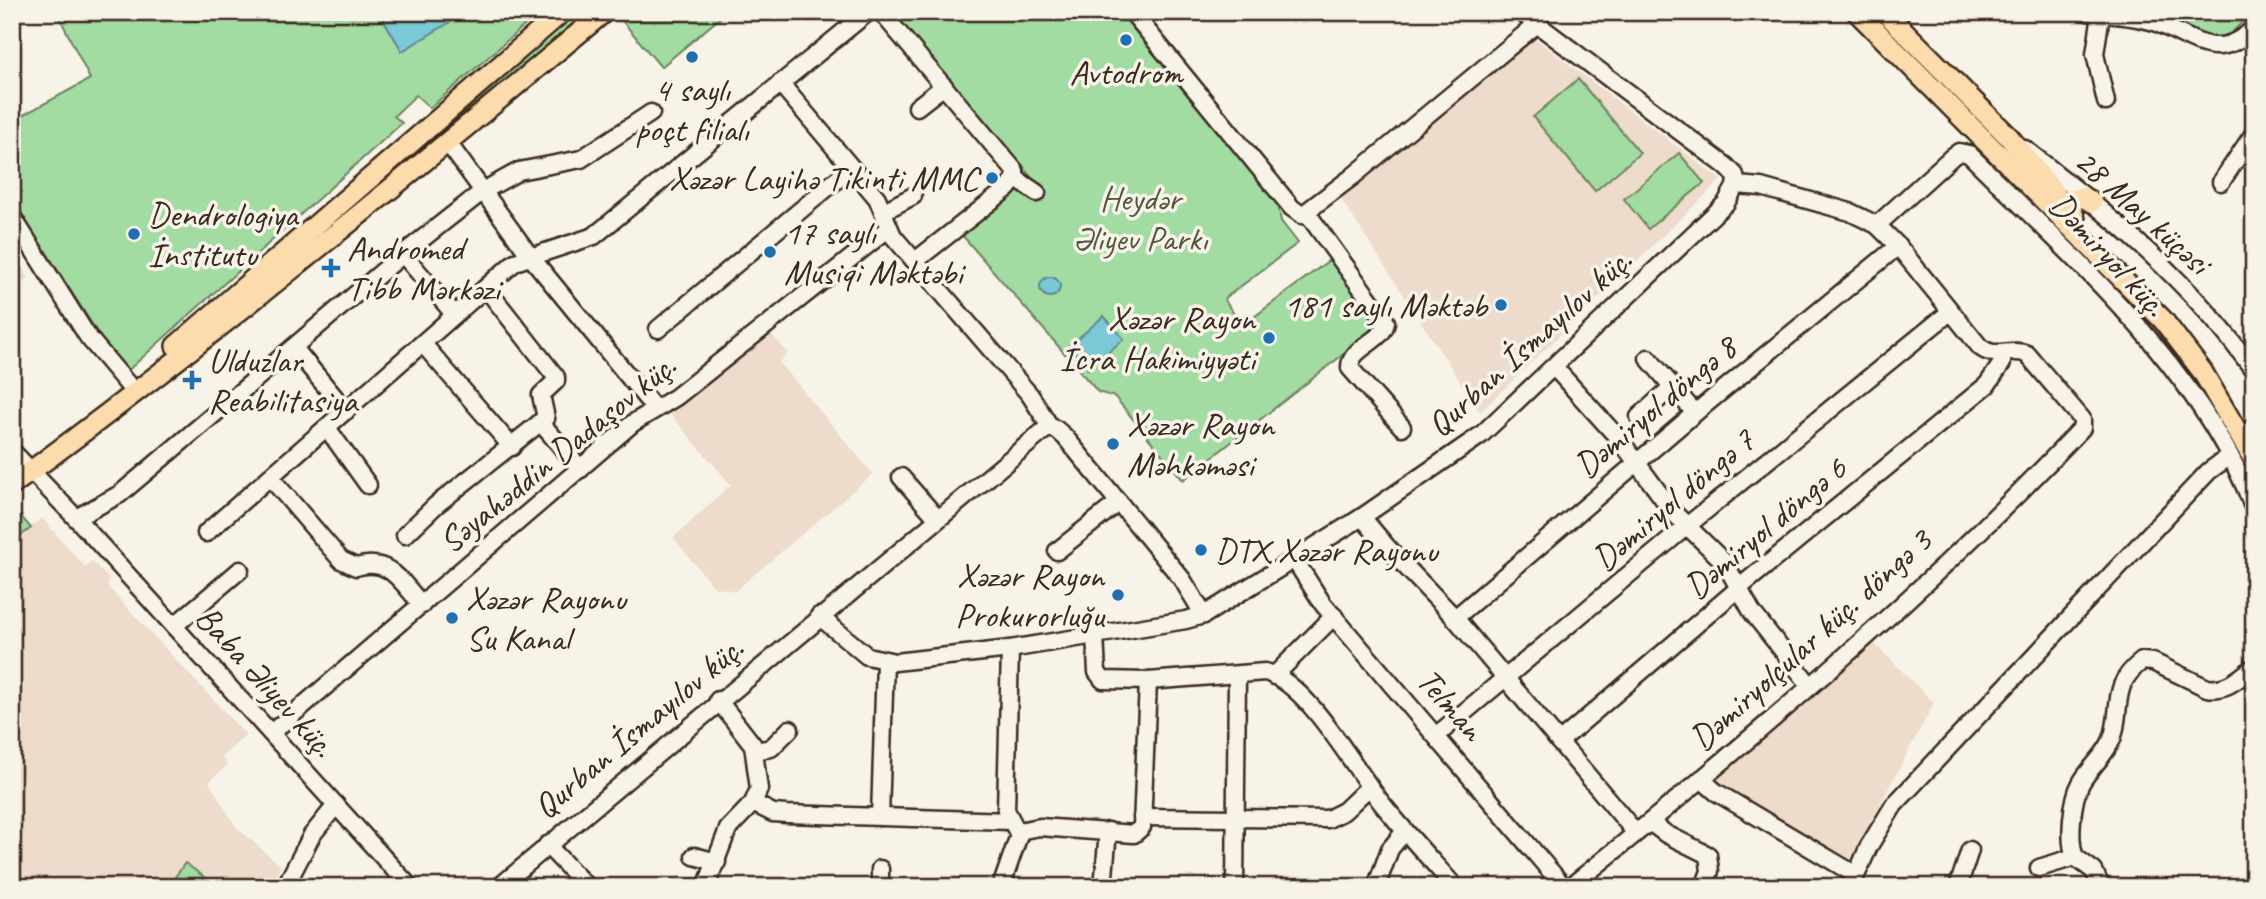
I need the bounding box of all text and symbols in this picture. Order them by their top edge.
marker: Avtodrom [1118,32,1134,48]
marker: 4 saylı poçt filialı [684,49,700,65]
place label: Avtodrom [1069,50,1185,95]
place label: 4 saylı poçt filialı [635,67,750,152]
street label: 28 May küçəsi [2065,138,2224,287]
place label: Xəzər Layihə Tikinti MMC [669,156,982,201]
marker: Xəzər Layihə Tikinti MMC [984,170,1000,186]
park label: Heydər Əliyev Parkı [1073,176,1209,261]
street label: Dəmiryol küç. [2040,183,2178,326]
place label: Dendrologiya İnstitutu [148,192,300,277]
place label: 17 saylı Musiqi Məktəbi [784,210,967,295]
marker: Dendrologiya İnstitutu [126,226,142,242]
place label: Andromed Tibb Mərkəzi [347,226,504,311]
street label: Qurban İsmayılov küç. [1417,238,1641,446]
marker: 17 saylı Musiqi Məktəbi [762,244,778,260]
marker: Andromed Tibb Mərkəzi [321,258,341,278]
place label: 181 saylı Məktəb [1284,283,1489,328]
place label: Xəzər Rayon İcra Hakimiyyəti [1059,296,1259,381]
marker: 181 saylı Məktəb [1493,297,1509,313]
street label: Dəmiryol döngə 8 [1565,323,1748,488]
marker: Xəzər Rayon İcra Hakimiyyəti [1261,330,1277,346]
place label: Ulduzlar Reabilitasiya [208,338,360,423]
street label: Səyahəddin Dadaşov küç. [429,344,685,563]
marker: Ulduzlar Reabilitasiya [182,370,202,390]
place label: Xəzər Rayon Məhkəməsi [1127,402,1276,487]
street label: Dəmiryol döngə 7 [1583,417,1766,581]
marker: Xəzər Rayon Məhkəməsi [1105,436,1121,452]
street label: Dəmiryol döngə 6 [1675,445,1857,609]
street label: Dəmiryolçular küç. döngə 3 [1680,517,1943,760]
place label: DTX Xəzər Rayonu [1215,528,1440,573]
marker: DTX Xəzər Rayonu [1193,542,1209,558]
place label: Xəzər Rayon Prokurorluğu [955,553,1106,638]
place label: Xəzər Rayonu Su Kanal [466,576,628,661]
marker: Xəzər Rayon Prokurorluğu [1110,587,1126,603]
street label: Baba Əliyev küç. [185,596,346,767]
marker: Xəzər Rayonu Su Kanal [444,610,460,626]
street label: Qurban İsmayılov küç. [524,626,753,829]
street label: Telman [1407,659,1496,752]

